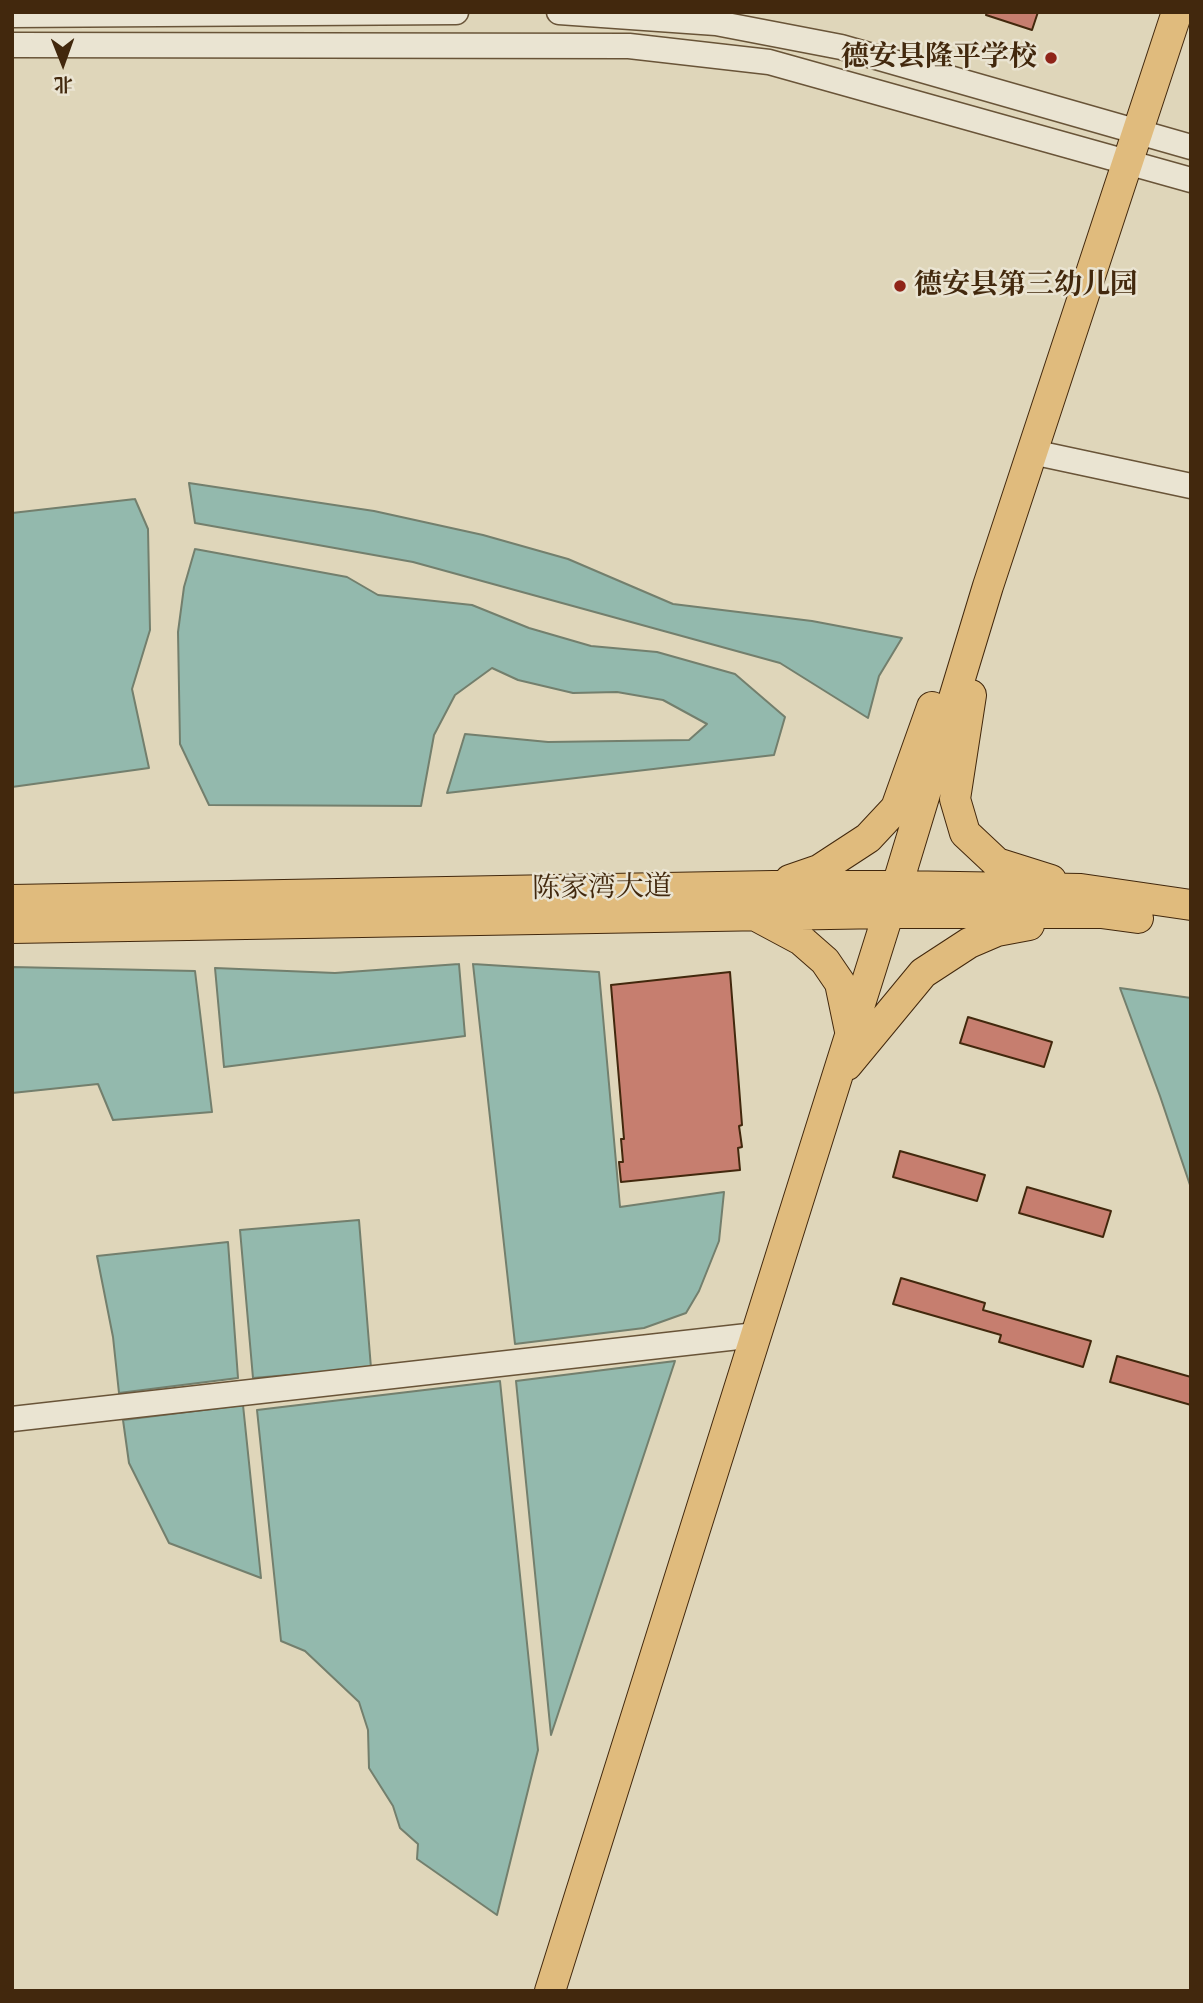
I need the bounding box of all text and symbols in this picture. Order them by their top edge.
north arrow [28,28,98,98]
place label: 德安县隆平学校 [841,41,1037,75]
marker: 德安县隆平学校 [1043,50,1059,66]
text: 北 [54,71,73,97]
place label: 德安县第三幼儿园 [914,269,1138,303]
marker: 德安县第三幼儿园 [892,278,908,294]
street label: 陈家湾大道 [532,871,672,907]

